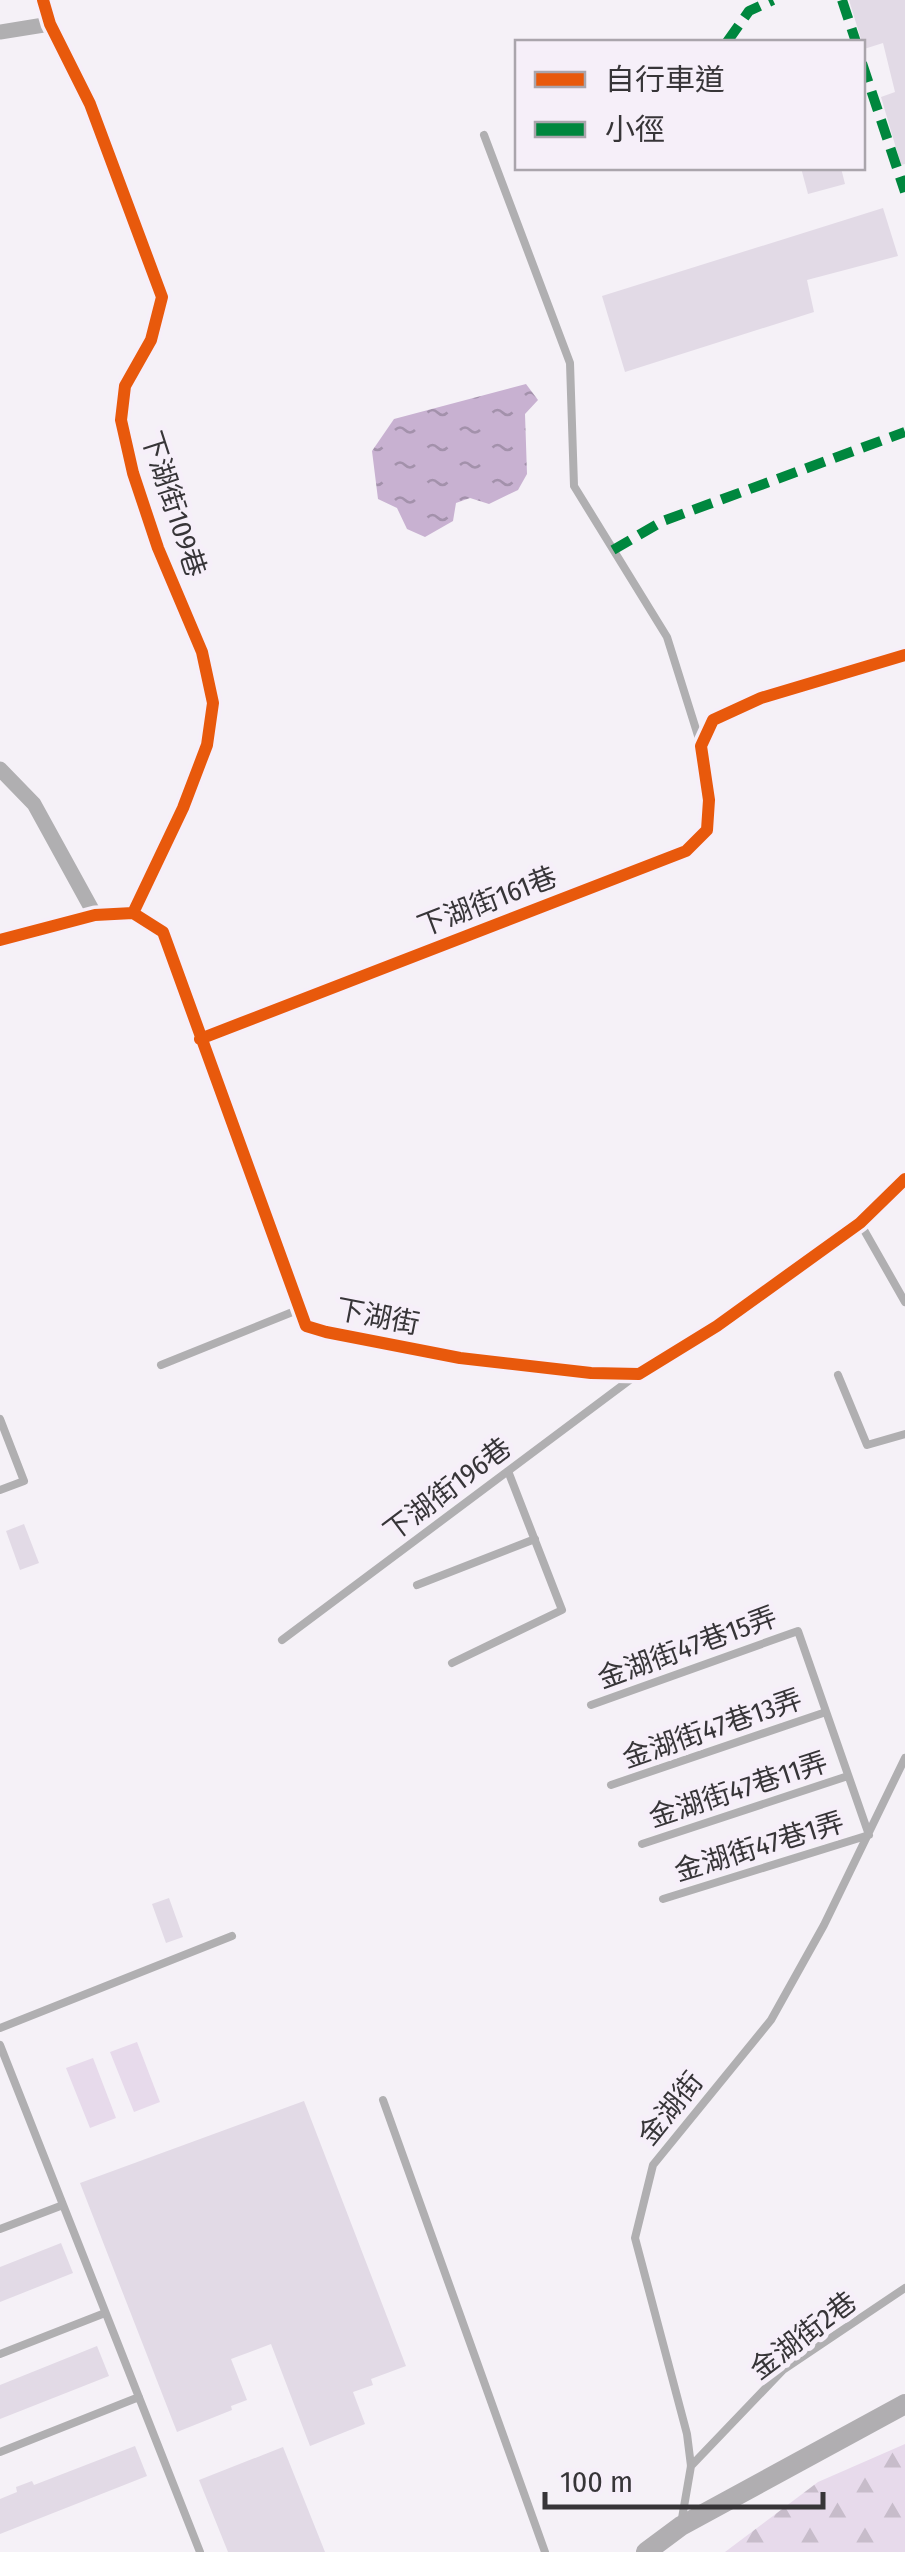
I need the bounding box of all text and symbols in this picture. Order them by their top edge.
legend [515,40,865,170]
text: 自行車道 [605,62,725,98]
text: 小徑 [605,112,665,148]
street label: 下湖街109巷 [135,427,213,581]
street label: 下湖街161巷 [413,860,561,943]
street label: 下湖街 [334,1292,422,1341]
street label: 下湖街196巷 [377,1431,517,1548]
street label: 金湖街47巷15弄 [593,1600,781,1695]
street label: 金湖街47巷13弄 [618,1682,806,1775]
street label: 金湖街47巷11弄 [645,1745,832,1834]
street label: 金湖街47巷1弄 [671,1805,848,1888]
street label: 金湖街 [631,2065,710,2151]
street label: 金湖街2巷 [744,2285,863,2386]
scale bar [545,2447,822,2509]
text: 100 m [560,2464,633,2500]

